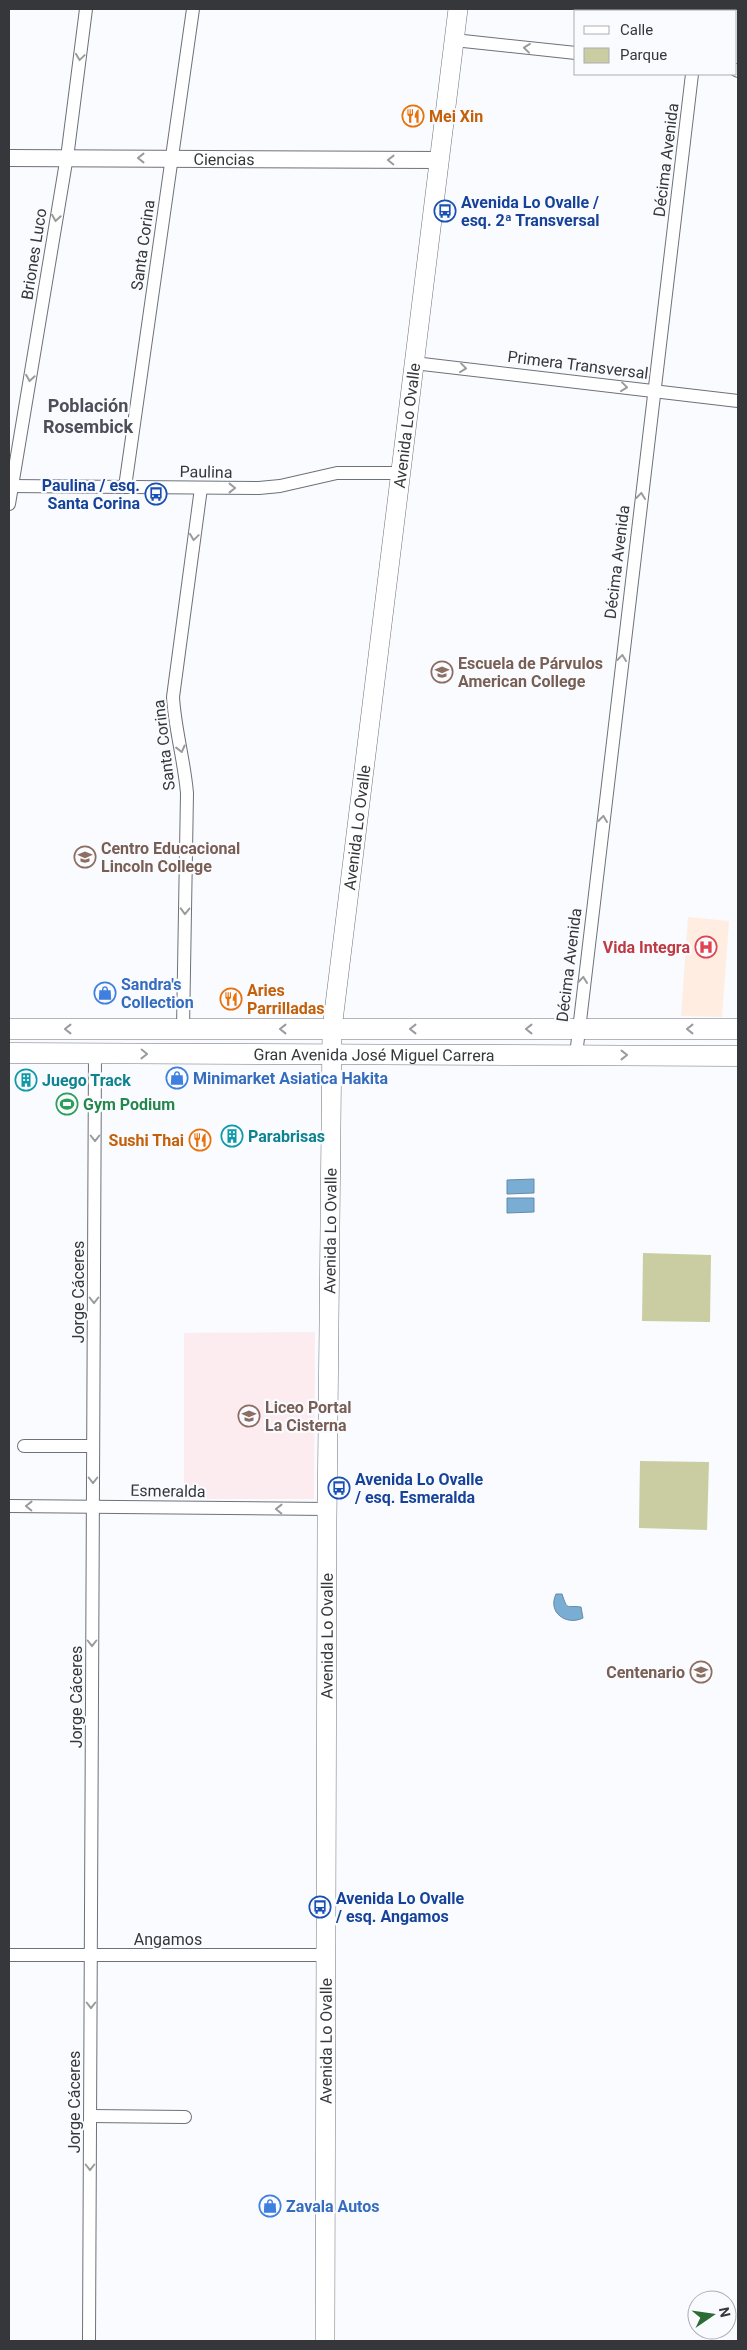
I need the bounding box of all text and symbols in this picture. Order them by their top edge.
legend [574,10,737,75]
text: Calle [620,21,653,39]
one-way arrow [523,43,531,54]
text: Parque [620,46,667,64]
one-way arrow [75,53,85,61]
street label: Décima Avenida [650,102,682,218]
restaurant icon: Mei Xin [401,104,425,128]
place label: Mei Xin [429,107,483,126]
street label: Ciencias [194,149,254,169]
one-way arrow [136,152,144,163]
one-way arrow [386,155,394,165]
place label: Avenida Lo Ovalle / esq. 2ª Transversal [461,193,600,230]
street label: Santa Corina [127,198,159,292]
bus stop icon: Avenida Lo Ovalle / esq. 2ª Transversal [433,199,457,223]
street label: Briones Luco [17,207,51,301]
one-way arrow [52,213,62,222]
street label: Primera Transversal [507,347,649,383]
street label: Avenida Lo Ovalle [389,362,424,489]
one-way arrow [459,362,467,373]
one-way arrow [25,374,35,382]
one-way arrow [621,381,629,392]
district label: Población Rosembick [43,395,133,437]
street label: Paulina [179,462,233,482]
place label: Paulina / esq. Santa Corina [42,476,140,513]
bus stop icon: Paulina / esq. Santa Corina [144,482,168,506]
one-way arrow [229,483,237,493]
one-way arrow [635,492,646,500]
street label: Décima Avenida [601,504,633,620]
one-way arrow [190,532,200,541]
one-way arrow [616,653,627,661]
place label: Escuela de Párvulos American College [458,654,603,691]
school or university icon: Escuela de Párvulos American College [430,660,454,684]
street label: Santa Corina [149,699,179,791]
one-way arrow [175,745,186,754]
street label: Avenida Lo Ovalle [340,764,374,891]
one-way arrow [597,815,608,823]
place label: Centro Educacional Lincoln College [101,839,240,876]
school or university icon: Centro Educacional Lincoln College [73,845,97,869]
street label: Décima Avenida [553,907,585,1023]
one-way arrow [180,908,190,916]
hospital icon: Vida Integra [694,935,718,959]
place label: Vida Integra [603,938,690,957]
place label: Sandra's Collection [121,975,194,1012]
one-way arrow [577,976,588,984]
shop icon: Sandra's Collection [93,981,117,1005]
place label: Aries Parrilladas [247,981,325,1018]
restaurant icon: Aries Parrilladas [219,987,243,1011]
one-way arrow [64,1024,72,1034]
one-way arrow [279,1024,287,1034]
one-way arrow [409,1024,417,1034]
one-way arrow [525,1024,532,1034]
one-way arrow [685,1024,693,1034]
street label: Gran Avenida José Miguel Carrera [253,1045,495,1064]
one-way arrow [140,1049,148,1059]
one-way arrow [621,1050,629,1061]
shop icon: Minimarket Asiatica Hakita [165,1066,189,1090]
building icon: Juego Track [14,1068,38,1092]
place label: Minimarket Asiatica Hakita [193,1069,388,1088]
place label: Juego Track [42,1071,131,1090]
sports icon: Gym Podium [55,1092,79,1116]
place label: Gym Podium [83,1095,175,1114]
building icon: Parabrisas [220,1124,244,1148]
place label: Parabrisas [248,1127,325,1146]
restaurant icon: Sushi Thai [188,1128,212,1152]
place label: Sushi Thai [109,1131,184,1150]
one-way arrow [90,1134,100,1142]
street label: Avenida Lo Ovalle [320,1168,340,1294]
street label: Jorge Cáceres [69,1241,88,1343]
one-way arrow [89,1296,99,1304]
place label: Liceo Portal La Cisterna [265,1398,352,1435]
school or university icon: Liceo Portal La Cisterna [237,1404,261,1428]
place label: Avenida Lo Ovalle / esq. Esmeralda [354,1470,483,1507]
one-way arrow [88,1476,98,1484]
bus stop icon: Avenida Lo Ovalle / esq. Esmeralda [327,1476,351,1500]
street label: Esmeralda [130,1481,206,1501]
one-way arrow [24,1501,32,1511]
one-way arrow [274,1504,282,1514]
street label: Avenida Lo Ovalle [317,1573,336,1699]
one-way arrow [87,1639,98,1647]
street label: Jorge Cáceres [67,1646,86,1748]
school or university icon: Centenario [689,1660,713,1684]
place label: Centenario [606,1663,685,1682]
place label: Avenida Lo Ovalle / esq. Angamos [335,1889,464,1926]
bus stop icon: Avenida Lo Ovalle / esq. Angamos [308,1895,332,1919]
street label: Angamos [134,1930,202,1949]
street label: Avenida Lo Ovalle [316,1978,335,2104]
one-way arrow [86,2001,96,2009]
street label: Jorge Cáceres [65,2051,84,2153]
one-way arrow [85,2164,95,2171]
shop icon: Zavala Autos [258,2194,282,2218]
place label: Zavala Autos [286,2197,380,2216]
north arrow [687,2290,737,2340]
text: N [716,2305,734,2319]

